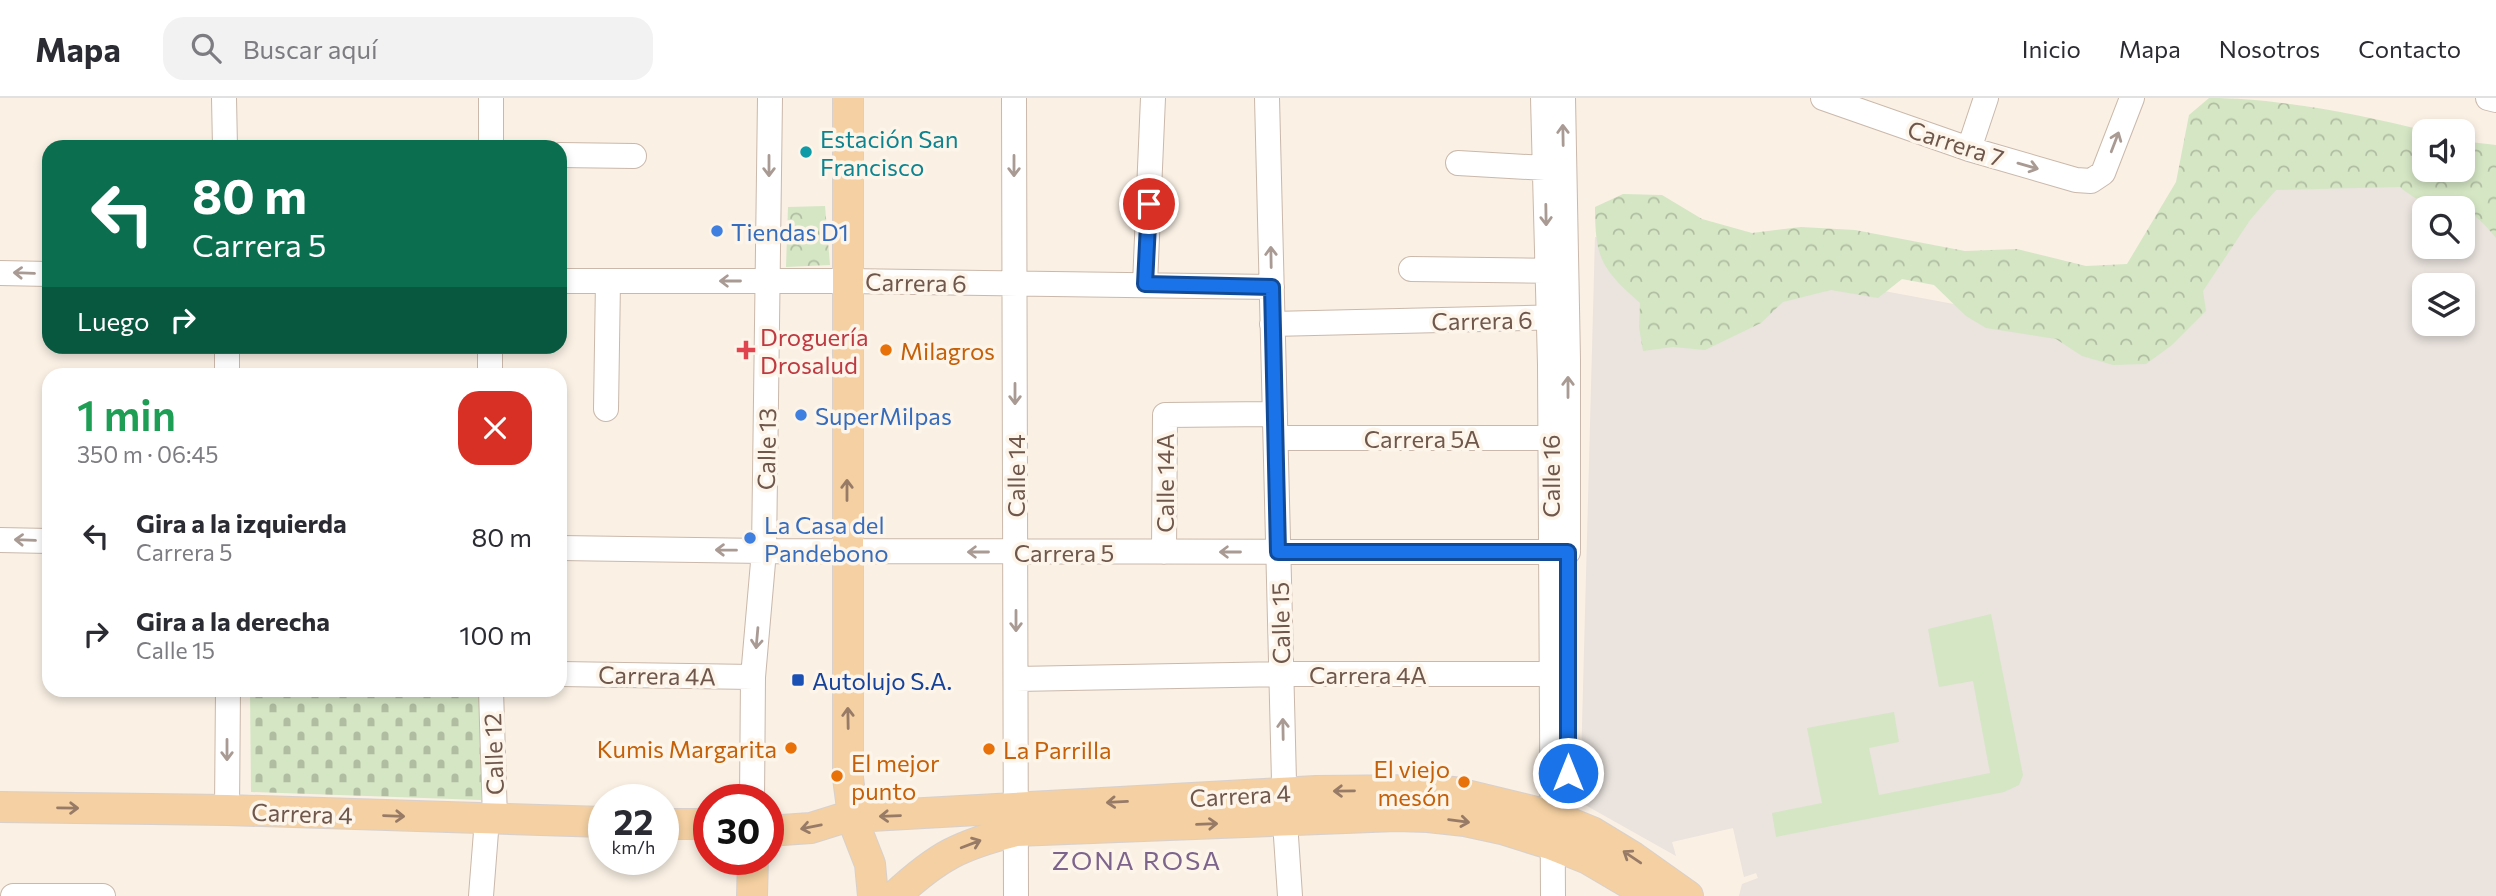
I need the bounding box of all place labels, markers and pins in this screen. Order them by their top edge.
place label: Estación San Francisco [820,124,959,181]
marker: Estación San Francisco [798,144,814,160]
pin [1119,174,1179,234]
place label: Tiendas D1 [731,217,849,246]
marker: Tiendas D1 [709,223,725,239]
place label: Droguería Drosalud [760,322,869,379]
place label: Milagros [900,336,995,365]
marker: Droguería Drosalud [738,342,754,358]
marker: Milagros [878,342,894,358]
place label: SuperMilpas [815,401,952,430]
marker: SuperMilpas [793,407,809,423]
place label: La Casa del Pandebono [764,510,889,567]
marker: La Casa del Pandebono [742,530,758,546]
place label: Autolujo S.A. [812,666,952,695]
marker: Autolujo S.A. [790,672,806,688]
place label: Kumis Margarita [597,734,777,763]
place label: La Parrilla [1003,735,1112,764]
marker: Kumis Margarita [783,740,799,756]
marker: La Parrilla [981,741,997,757]
place label: El mejor punto [851,748,940,805]
place label: El viejo mesón [1373,754,1450,811]
marker: El mejor punto [829,768,845,784]
marker: El viejo mesón [1456,774,1472,790]

